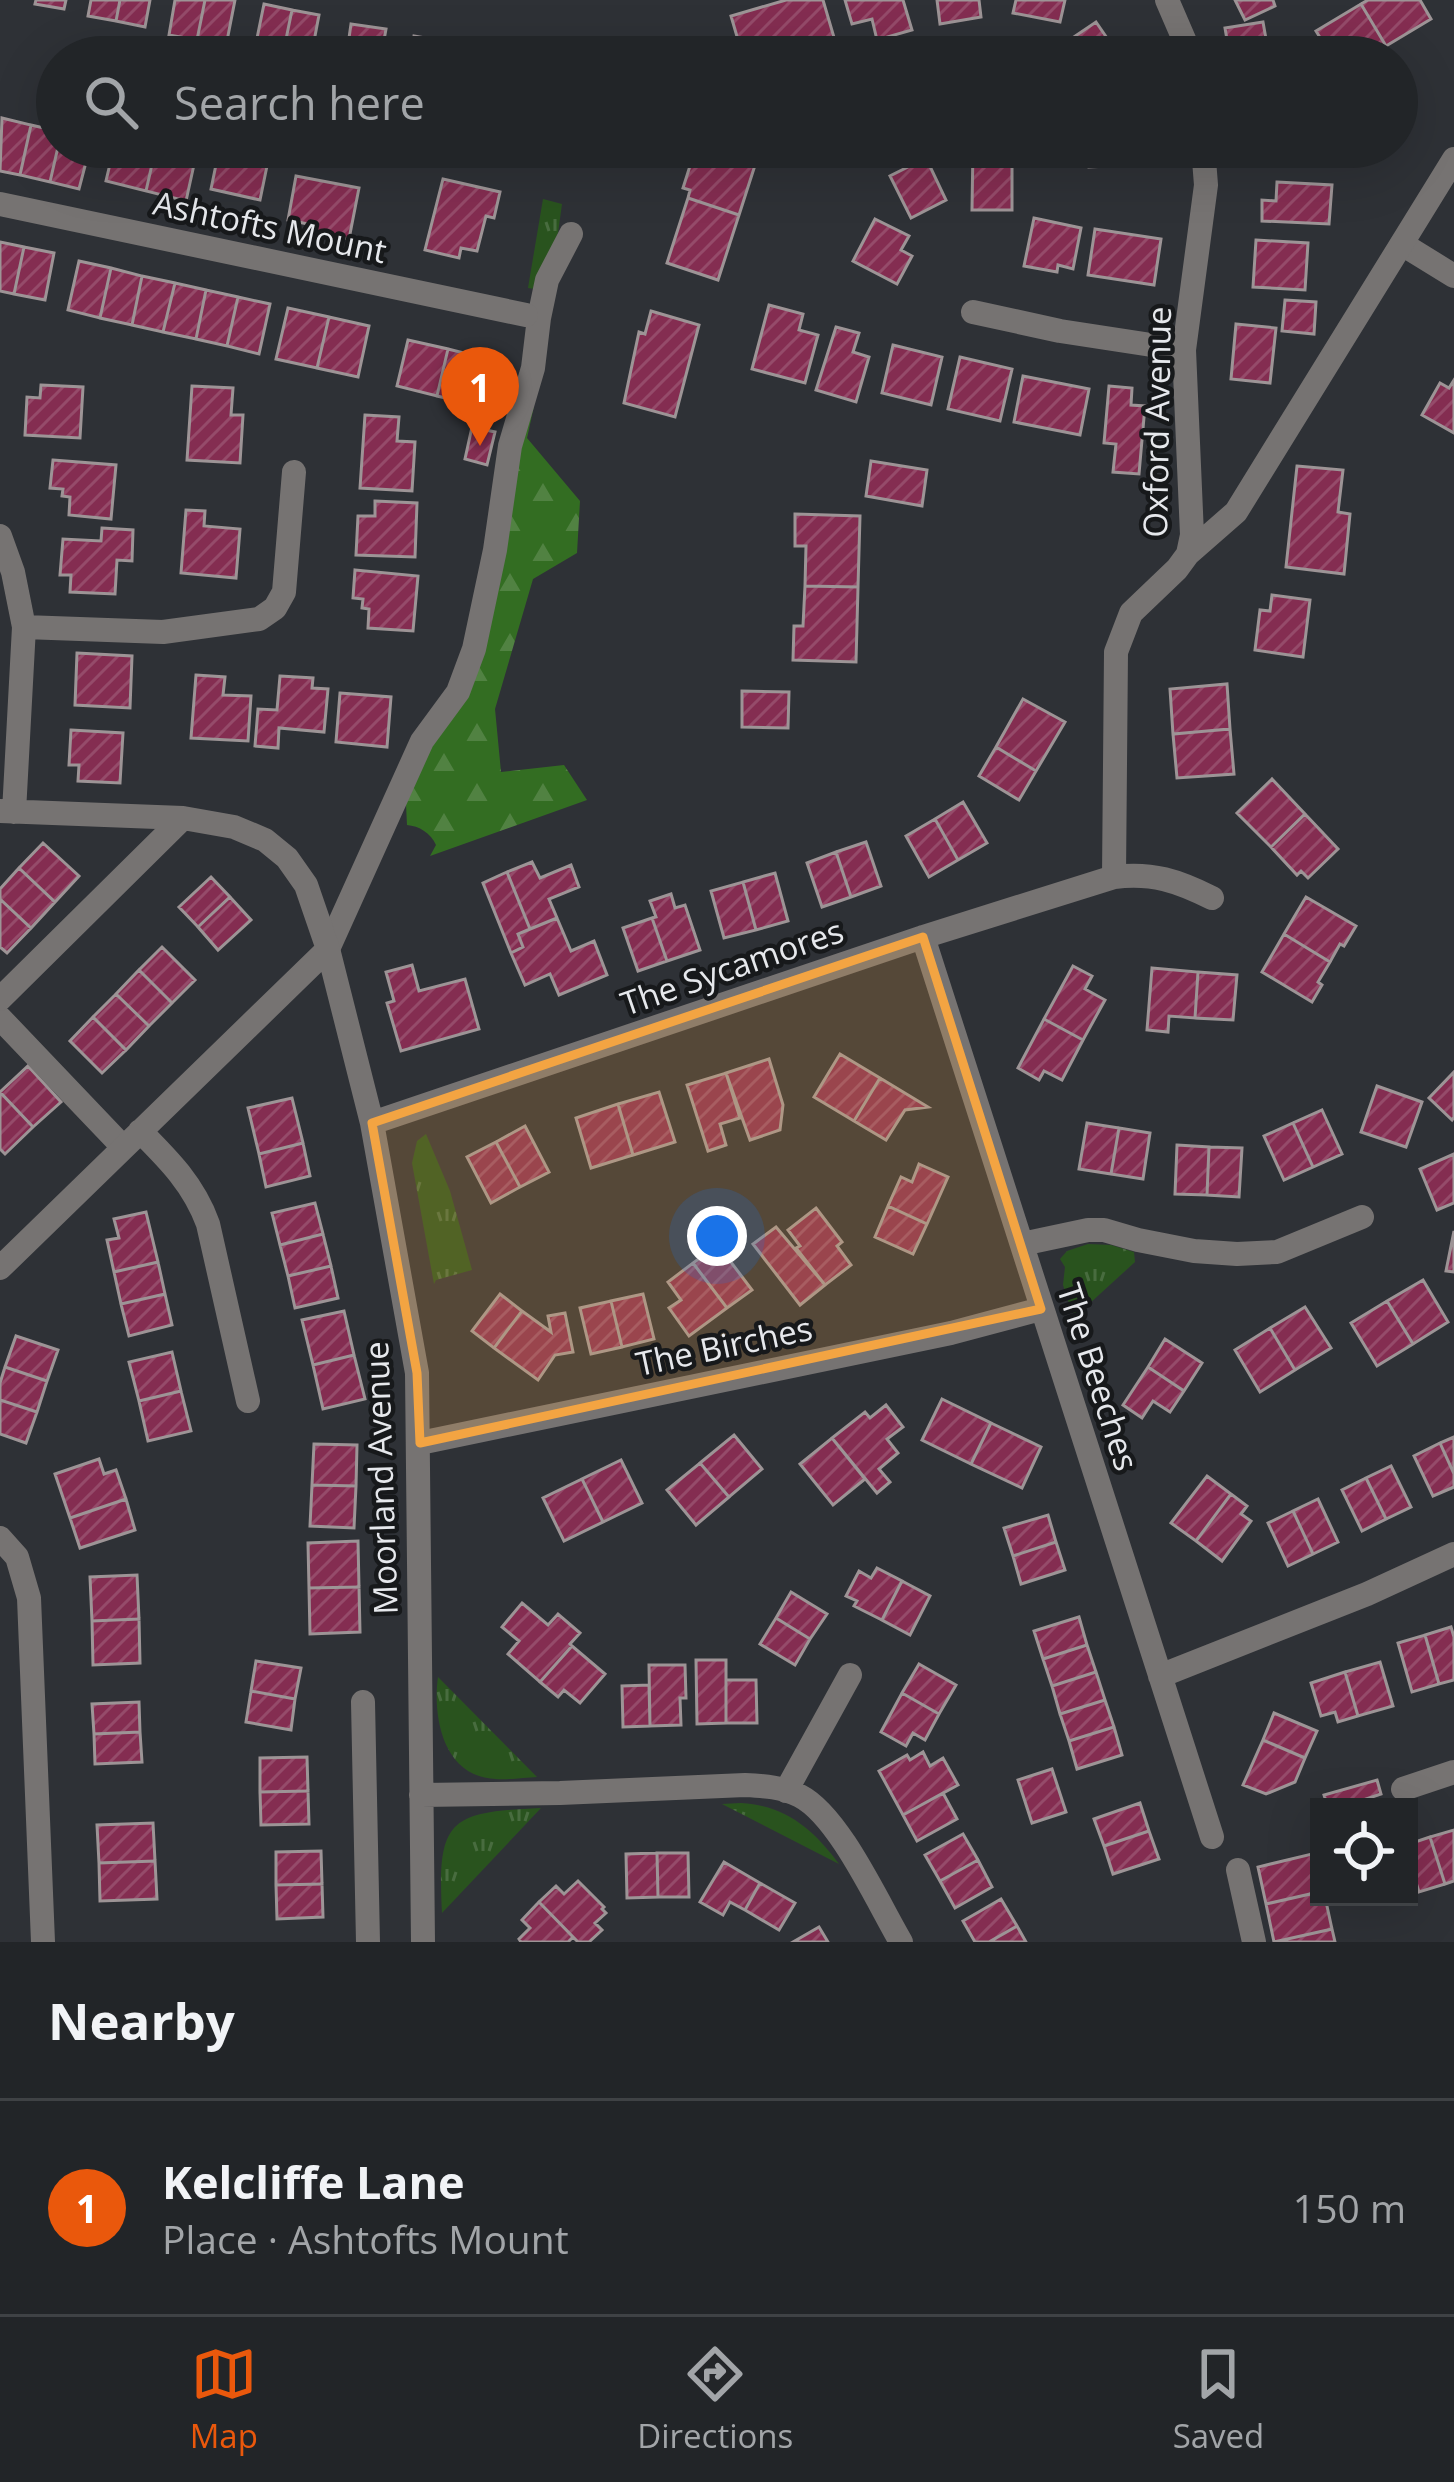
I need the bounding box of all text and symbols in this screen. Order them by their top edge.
search box [36,36,1418,168]
icon: search [78,69,144,135]
text: Search here [174,72,425,133]
street label: Ashtofts Mount [149,180,391,273]
street label: Oxford Avenue [1132,306,1181,538]
pin: 1 [441,347,519,446]
street label: The Sycamores [615,907,849,1026]
your location [687,1206,747,1266]
street label: The Beeches [1047,1278,1150,1476]
street label: The Birches [632,1305,816,1386]
street label: Moorland Avenue [353,1341,408,1615]
map controls [1310,1798,1418,1906]
button: locate [1310,1798,1418,1906]
text: Nearby [48,1985,235,2055]
text: Kelcliffe Lane [162,2151,465,2212]
text: 1 [76,2181,98,2234]
text: 150 m [1293,2181,1406,2234]
text: Place · Ashtofts Mount [162,2212,569,2265]
tab: Map [190,2341,258,2458]
tab: Directions [637,2341,793,2458]
tab: Saved [1173,2341,1264,2458]

